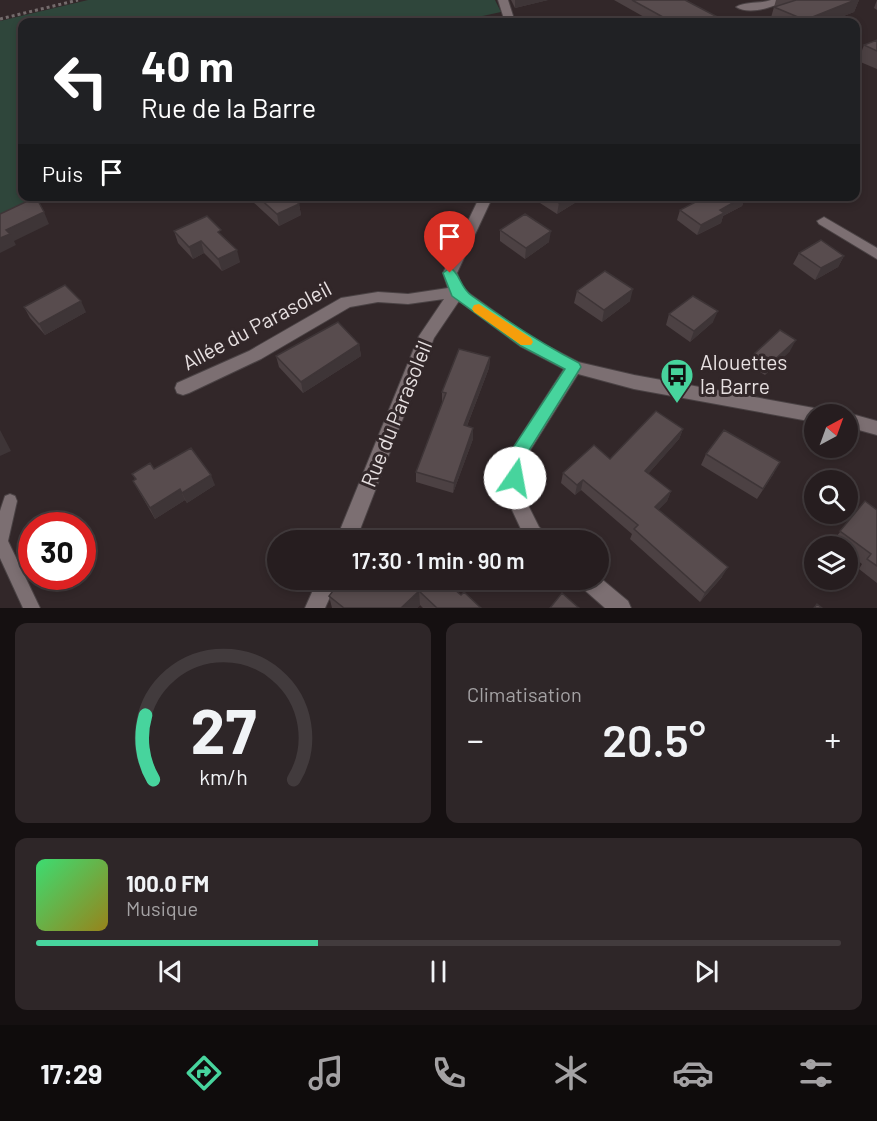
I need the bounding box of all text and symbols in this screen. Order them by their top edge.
text: 40 m [141,40,234,90]
icon: left [42,42,120,120]
text: Rue de la Barre [141,91,316,123]
icon: arrive [95,156,128,189]
text: Puis [42,160,83,186]
pin [424,211,475,273]
icon: arrive [433,220,466,253]
street label: Allée du Parasoleil [178,275,335,374]
street label: Rue du Parasoleil [355,337,436,490]
place label: Alouettes la Barre [700,349,787,398]
bus stop icon: Alouettes la Barre [659,357,695,404]
north arrow [804,404,858,458]
map controls [804,404,858,590]
position arrow [483,446,547,510]
button: search [804,470,858,524]
speed limit sign: 30 [18,512,96,590]
button: layers [804,536,858,590]
text: 17:30 · 1 min · 90 m [352,547,524,573]
text: Climatisation [467,682,582,706]
text: 27 [190,692,256,766]
text: 20.5° [602,712,706,766]
text: − [467,719,484,759]
text: + [824,719,841,759]
text: km/h [199,764,247,789]
text: 100.0 FM [126,870,209,896]
text: Musique [126,896,198,920]
icon: previous [154,955,187,988]
icon: pause [422,955,455,988]
icon: next [690,955,723,988]
icon: directions [183,1052,225,1094]
icon: music [305,1052,347,1094]
icon: phone [428,1052,470,1094]
icon: climate [550,1052,592,1094]
icon: car [672,1052,714,1094]
icon: filters [795,1052,837,1094]
text: 17:29 [40,1057,102,1089]

